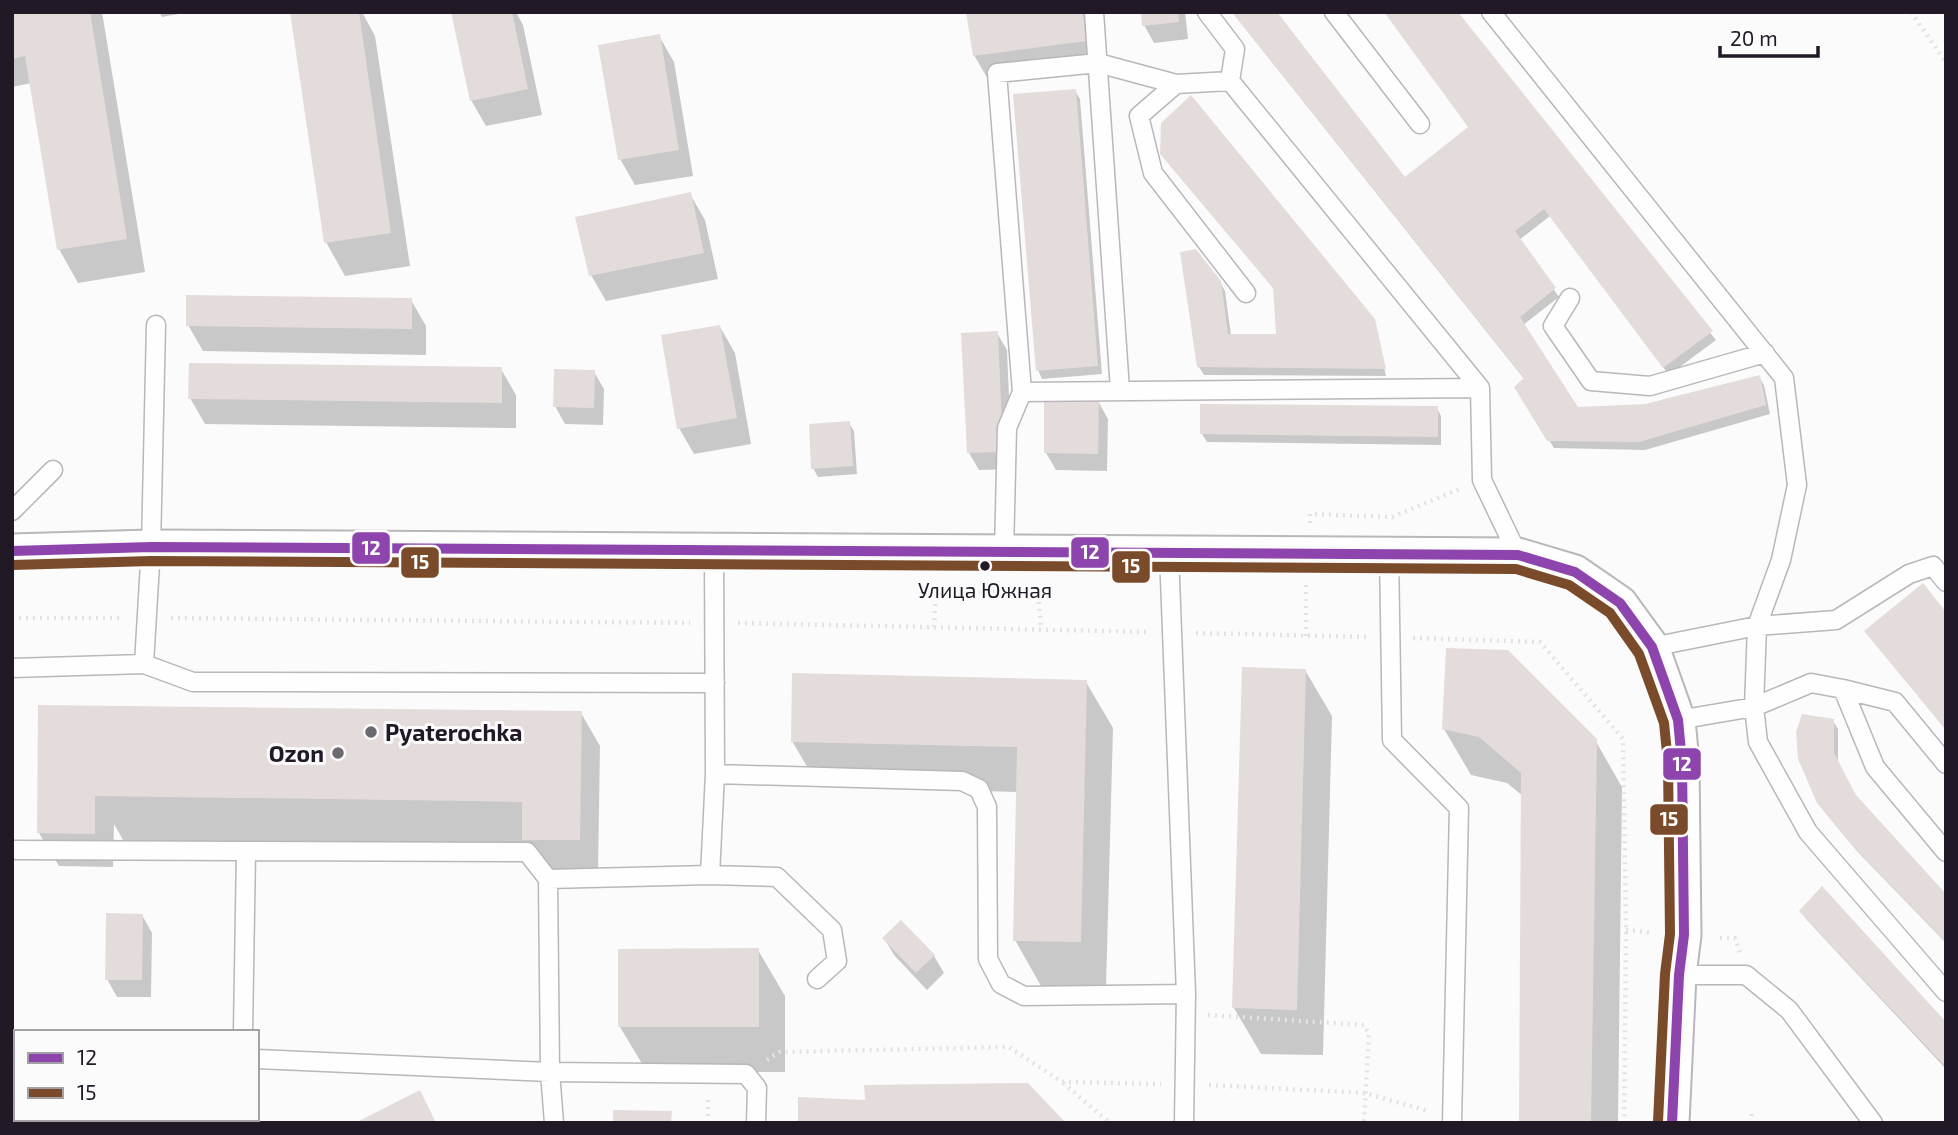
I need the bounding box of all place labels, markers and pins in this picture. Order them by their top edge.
marker: Улица Южная [978,559,992,573]
place label: Улица Южная [918,577,1052,602]
place label: Pyaterochka [385,718,522,746]
marker: Pyaterochka [363,724,379,740]
place label: Ozon [269,739,324,767]
marker: Ozon [330,745,346,761]

